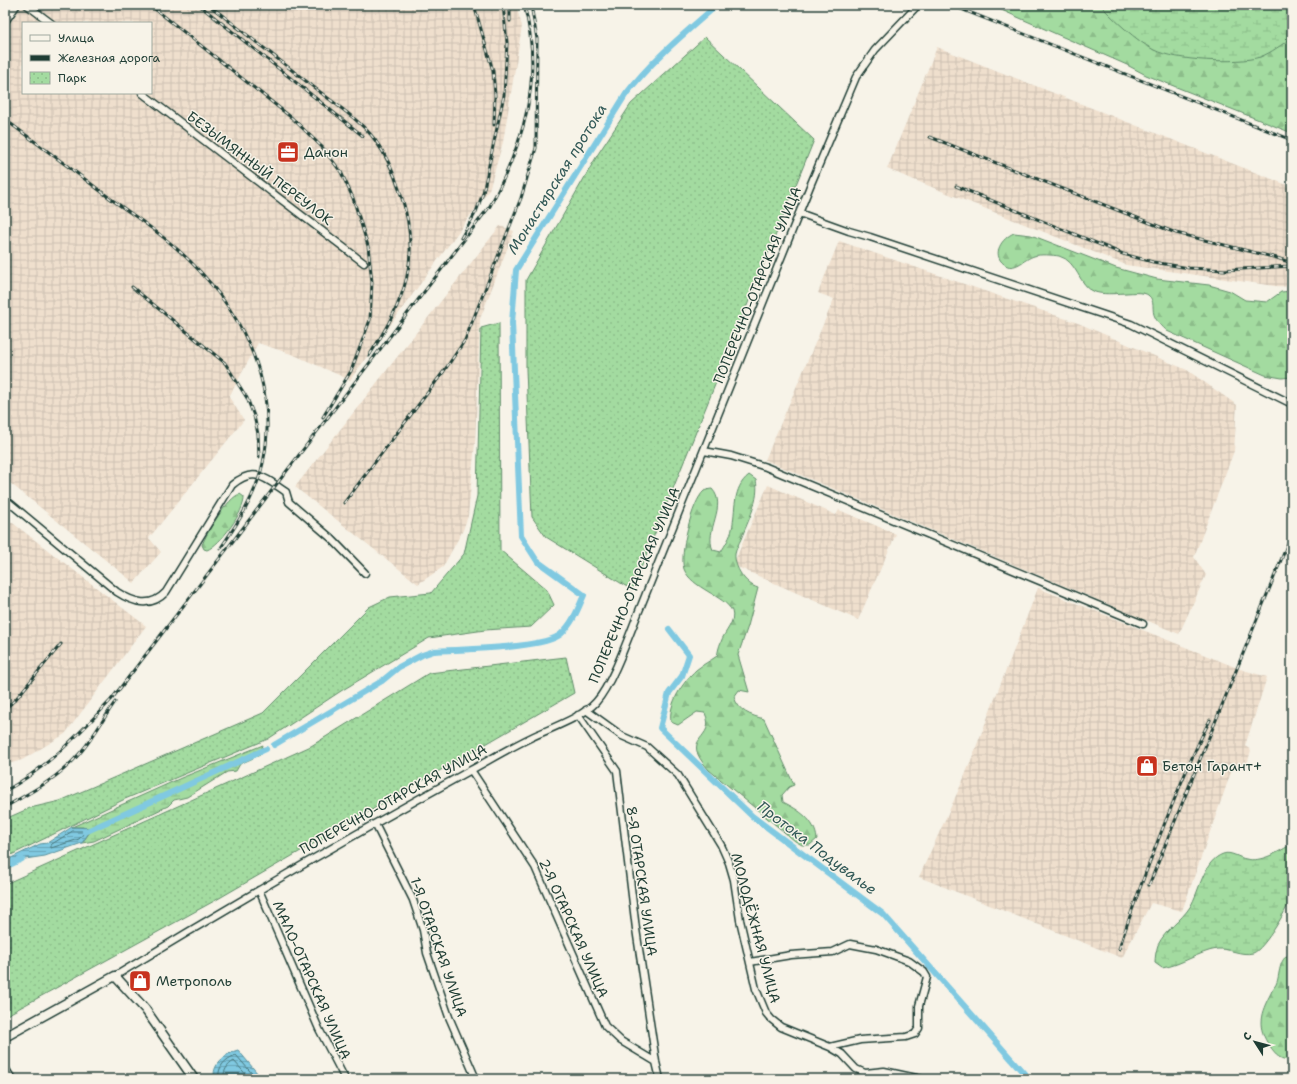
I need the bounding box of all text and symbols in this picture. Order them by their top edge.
legend [22,22,152,94]
text: Улица [58,30,95,46]
text: Железная дорога [58,50,161,66]
text: Парк [58,70,87,86]
water label: Монастырская протока [503,100,611,258]
street label: БЕЗЫМЯННЫЙ ПЕРЕУЛОК [183,107,337,229]
office icon: Данон [275,139,301,165]
place label: Данон [304,143,348,161]
street label: ПОПЕРЕЧНО-ОТАРСКАЯ УЛИЦА [709,184,805,386]
street label: ПОПЕРЕЧНО-ОТАРСКАЯ УЛИЦА [584,484,684,686]
street label: ПОПЕРЕЧНО-ОТАРСКАЯ УЛИЦА [296,740,490,858]
shop icon: Бетон Гарант+ [1134,753,1160,779]
place label: Бетон Гарант+ [1162,757,1263,775]
water label: Протока Подувалье [753,797,881,899]
street label: 8-Я ОТАРСКАЯ УЛИЦА [623,805,661,957]
street label: МОЛОДЁЖНАЯ УЛИЦА [727,851,785,1005]
street label: 2-Я ОТАРСКАЯ УЛИЦА [535,856,613,1000]
street label: 1-Я ОТАРСКАЯ УЛИЦА [407,875,471,1019]
street label: МАЛО-ОТАРСКАЯ УЛИЦА [269,898,355,1062]
shop icon: Метрополь [127,968,153,994]
place label: Метрополь [156,972,232,990]
north arrow [1235,1022,1275,1062]
text: С [1239,1029,1256,1044]

